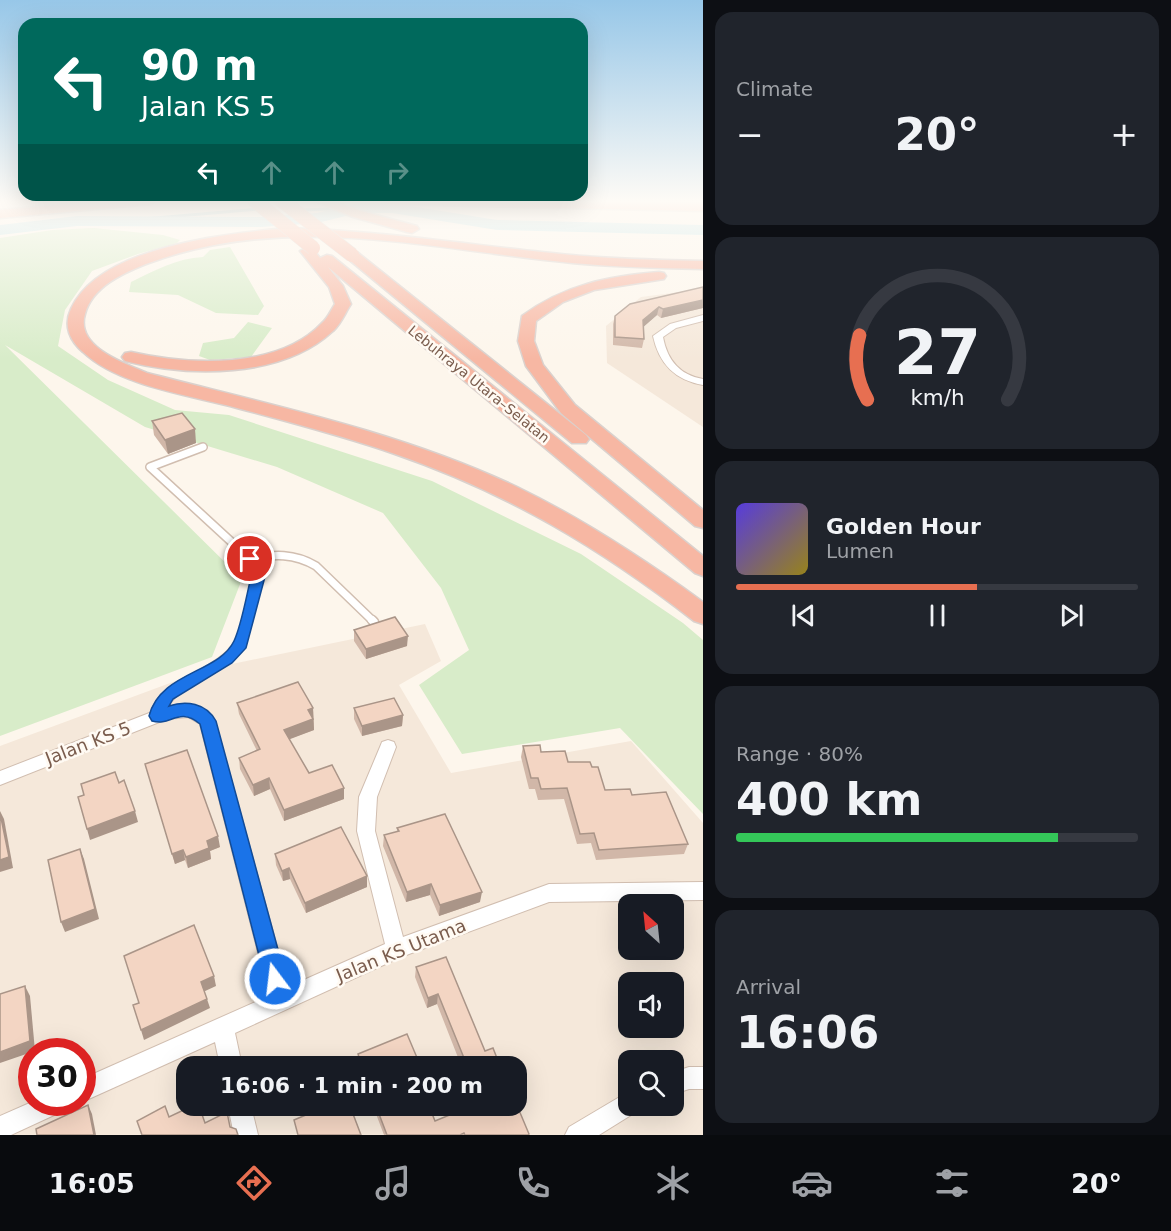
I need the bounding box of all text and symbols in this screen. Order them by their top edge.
text: 90 m [141,41,258,90]
icon: left [42,42,120,120]
text: Climate [736,77,813,101]
text: Jalan KS 5 [141,91,276,122]
text: 20° [894,108,980,161]
text: − [736,115,764,154]
text: + [1110,115,1138,154]
icon: left [192,156,225,189]
icon: ahead [255,156,288,189]
icon: ahead [318,156,351,189]
icon: right [381,156,414,189]
text: 27 [894,316,980,389]
street label: Lebuhraya Utara–Selatan [405,322,553,446]
text: km/h [910,385,964,410]
text: Golden Hour [826,514,981,539]
pin [224,533,275,584]
text: Lumen [826,539,894,563]
icon: arrive [233,542,266,575]
icon: previous [787,599,820,632]
icon: pause [921,599,954,632]
icon: next [1055,599,1088,632]
street label: Jalan KS 5 [41,717,134,769]
text: Range · 80% [736,742,863,766]
text: 400 km [736,773,922,826]
north arrow [618,894,684,960]
map controls [618,894,684,1116]
street label: Jalan KS Utama [332,914,469,986]
position arrow [243,947,307,1011]
button: sound [618,972,684,1038]
text: Arrival [736,975,801,999]
text: 16:06 [736,1006,879,1059]
speed limit sign: 30 [18,1038,96,1116]
button: search [618,1050,684,1116]
text: 16:06 · 1 min · 200 m [220,1073,483,1098]
icon: directions [233,1162,275,1204]
icon: music [372,1162,414,1204]
icon: phone [512,1162,554,1204]
icon: climate [652,1162,694,1204]
icon: car [791,1162,833,1204]
icon: filters [931,1162,973,1204]
text: 16:05 [49,1168,135,1199]
text: 20° [1071,1168,1122,1199]

